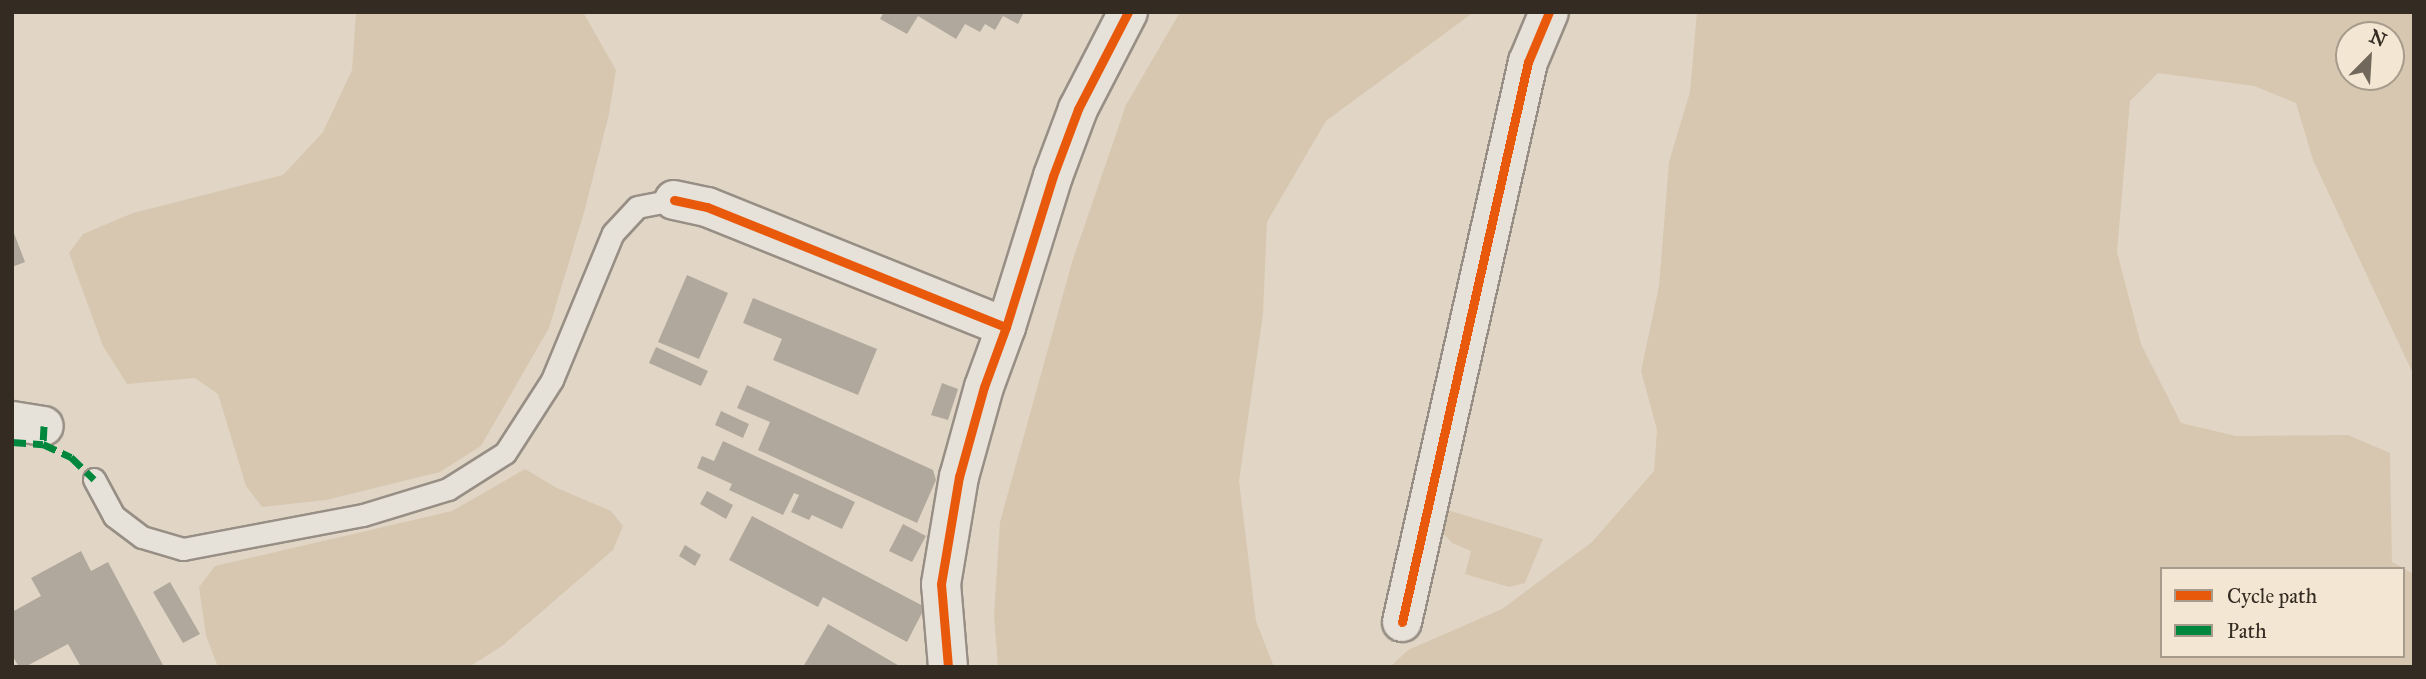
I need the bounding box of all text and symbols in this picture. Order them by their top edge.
north arrow [2335,21,2405,91]
text: N [2366,24,2390,52]
legend [2160,567,2405,658]
text: Cycle path [2227,583,2317,609]
text: Path [2227,618,2267,644]

